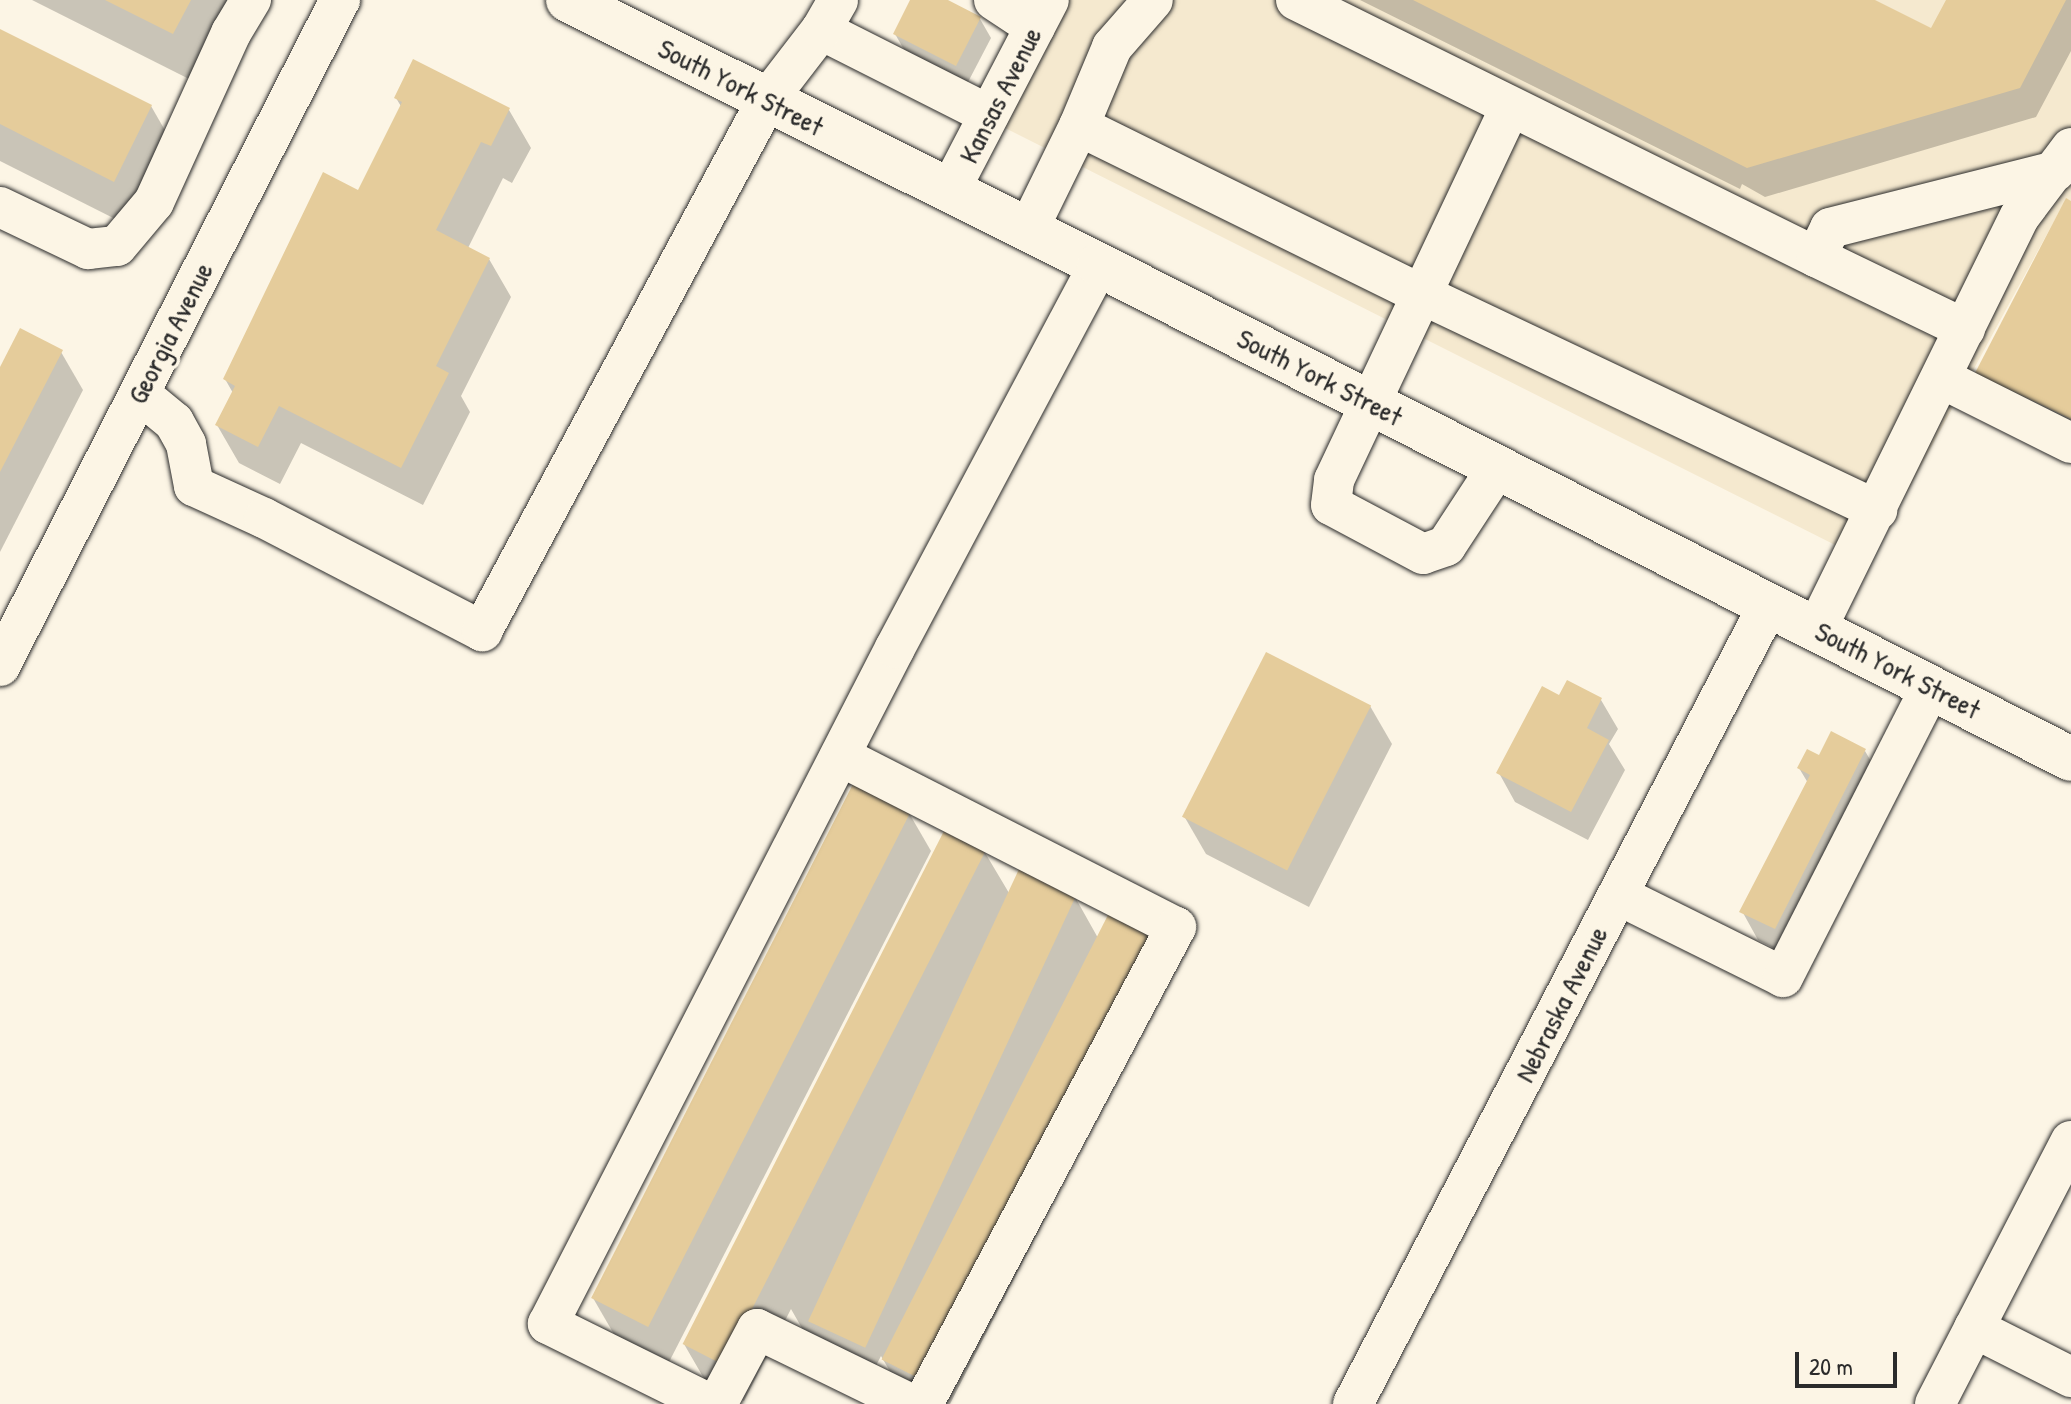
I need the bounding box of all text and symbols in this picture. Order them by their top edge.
street label: Kansas Avenue [951,21,1049,169]
street label: South York Street [653,31,829,143]
street label: Georgia Avenue [120,257,220,409]
street label: South York Street [1232,321,1408,433]
street label: South York Street [1810,614,1986,726]
street label: Nebraska Avenue [1507,921,1615,1087]
scale bar [1799,1336,1901,1386]
text: 20 m [1809,1350,1853,1382]

